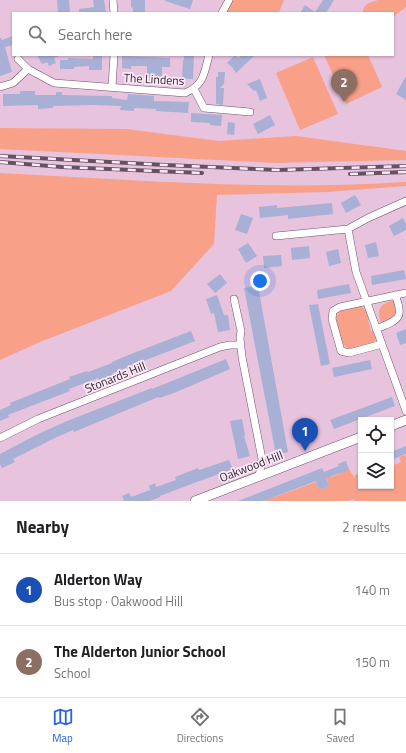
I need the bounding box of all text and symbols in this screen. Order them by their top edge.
search box [12,12,394,56]
icon: search [26,23,48,45]
text: Search here [58,23,132,46]
street label: The Lindens [123,68,185,90]
pin: 2 [331,69,357,102]
your location [250,271,270,291]
street label: Stonards Hill [82,356,148,398]
map controls [358,417,394,489]
button: locate [358,417,394,453]
pin: 1 [292,418,318,451]
street label: Oakwood Hill [216,445,286,487]
button: layers [358,453,394,489]
text: Nearby [16,514,69,540]
text: 2 results [342,517,390,537]
text: Alderton Way [54,568,142,591]
text: 1 [25,580,33,600]
text: 140 m [354,580,390,600]
text: Bus stop · Oakwood Hill [54,591,183,611]
text: The Alderton Junior School [54,640,226,663]
text: 2 [25,652,33,672]
text: 150 m [354,652,390,672]
text: School [54,663,90,683]
tab: Map [52,706,74,746]
tab: Directions [177,706,223,746]
tab: Saved [326,706,354,746]

